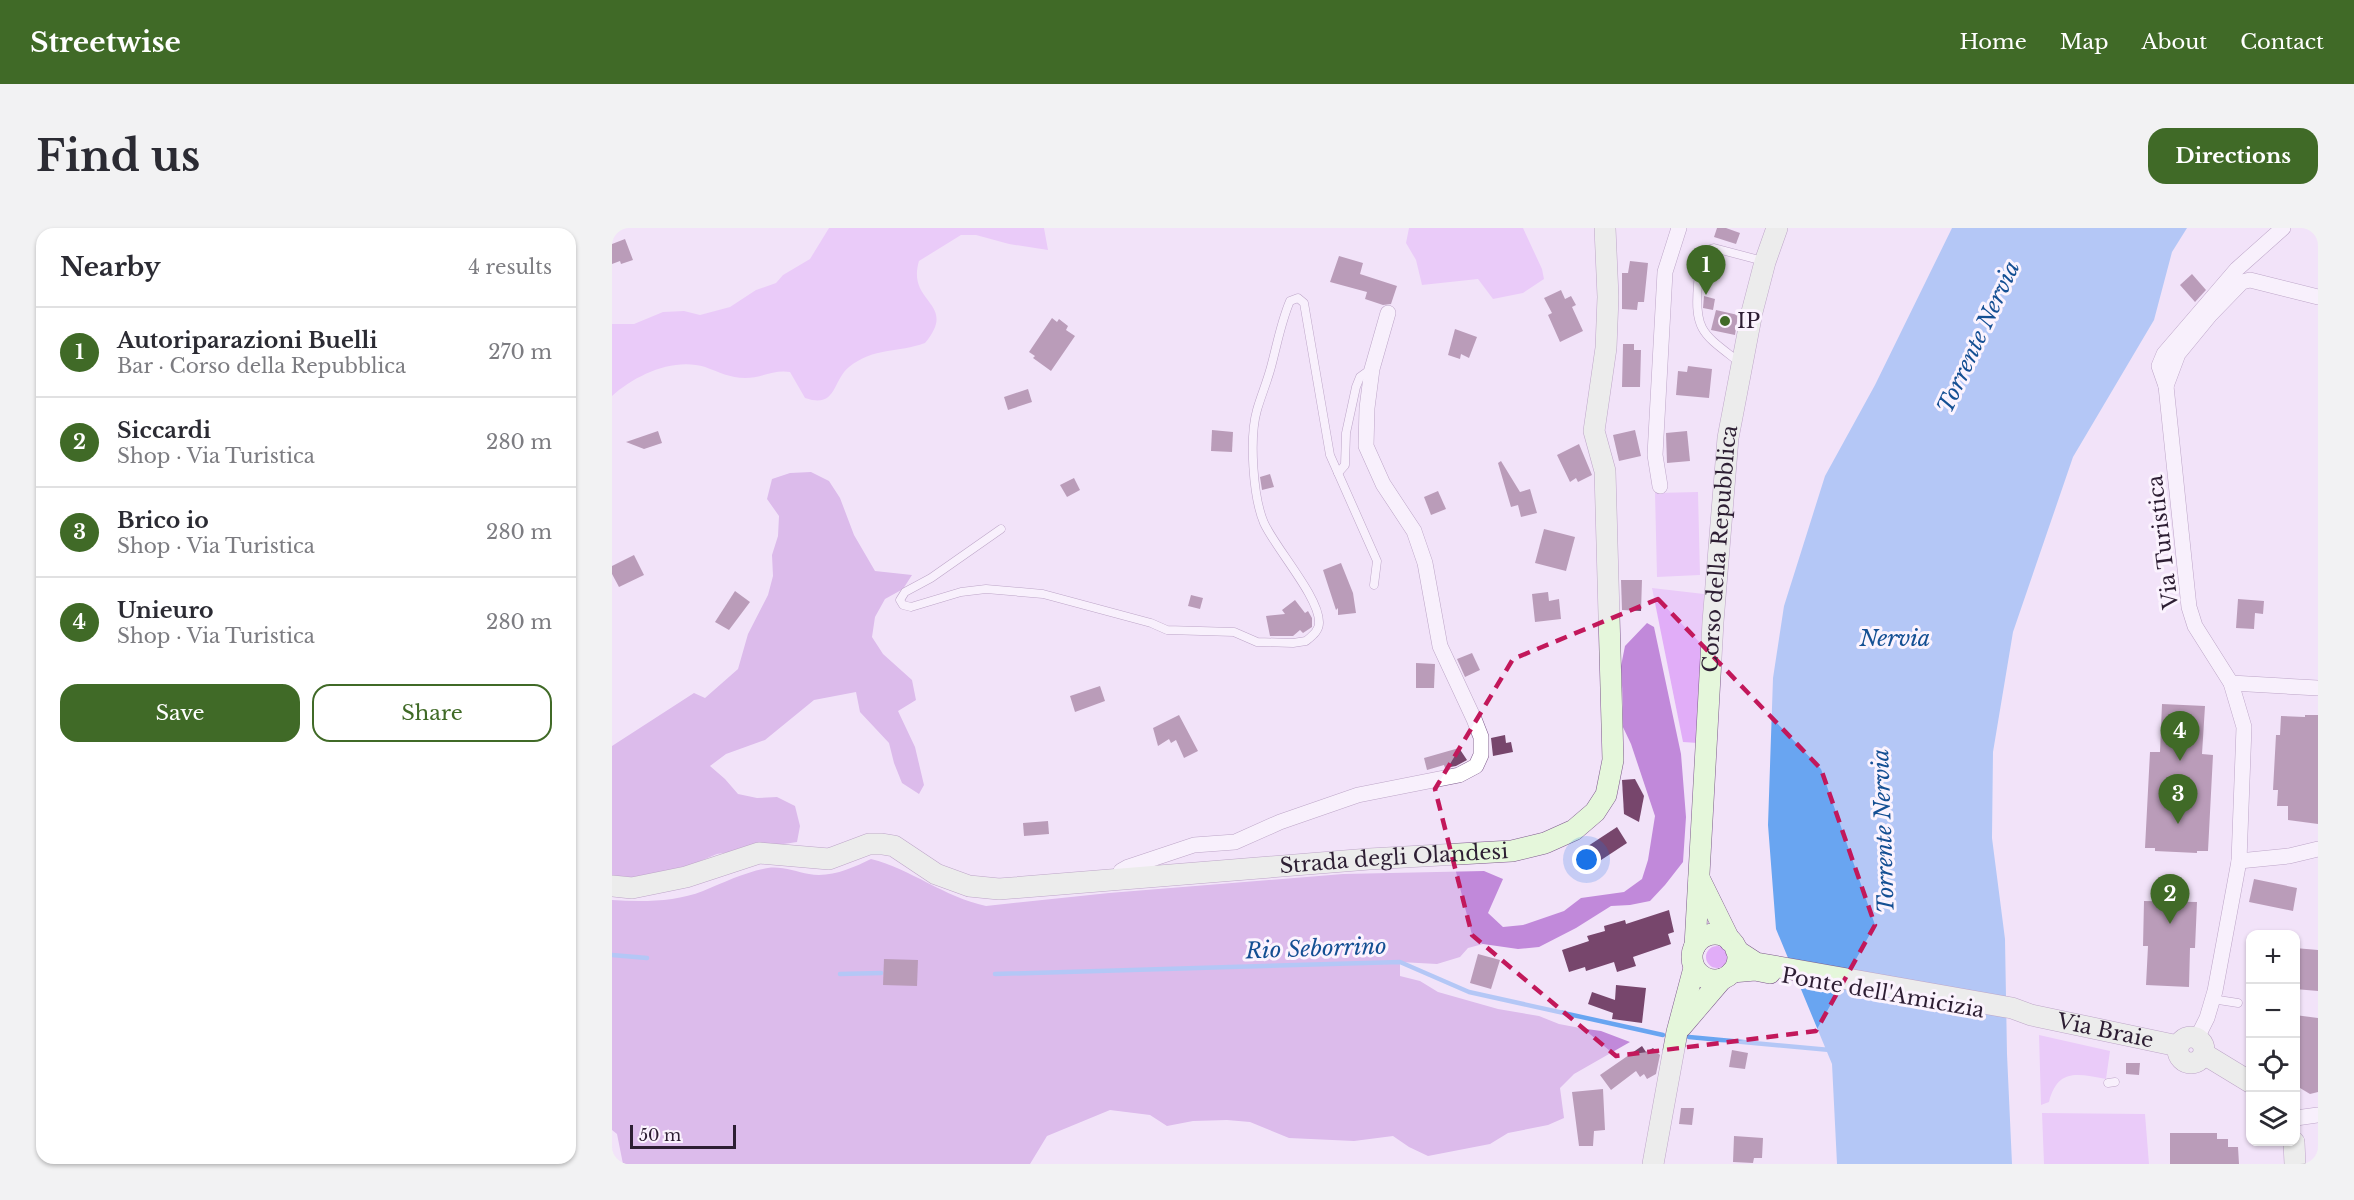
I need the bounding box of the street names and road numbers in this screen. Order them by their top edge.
street label: Corso della Repubblica [1697,422,1743,673]
street label: Via Turistica [2142,473,2184,611]
street label: Strada degli Olandesi [1279,838,1509,879]
street label: Ponte dell'Amicizia [1779,962,1987,1024]
street label: Via Braie [2054,1008,2156,1053]

